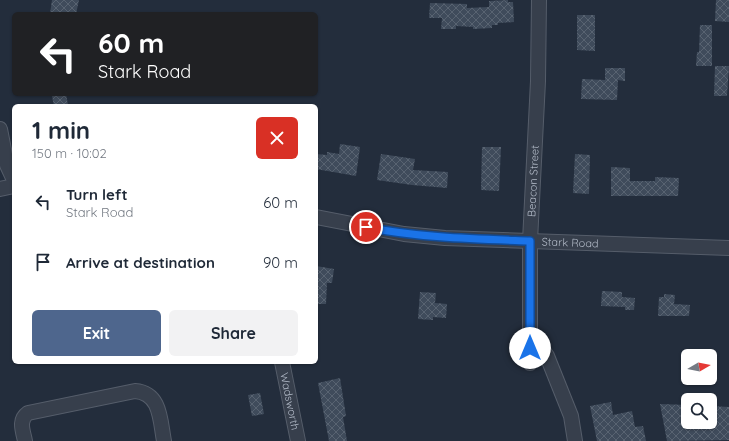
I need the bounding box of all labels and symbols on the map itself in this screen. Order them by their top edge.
street label: Beacon Street [524,145,542,217]
pin [349,210,383,244]
street label: Stark Road [541,234,599,250]
position arrow [509,327,551,369]
north arrow [681,349,717,385]
street label: Wadsworth [277,371,303,431]

